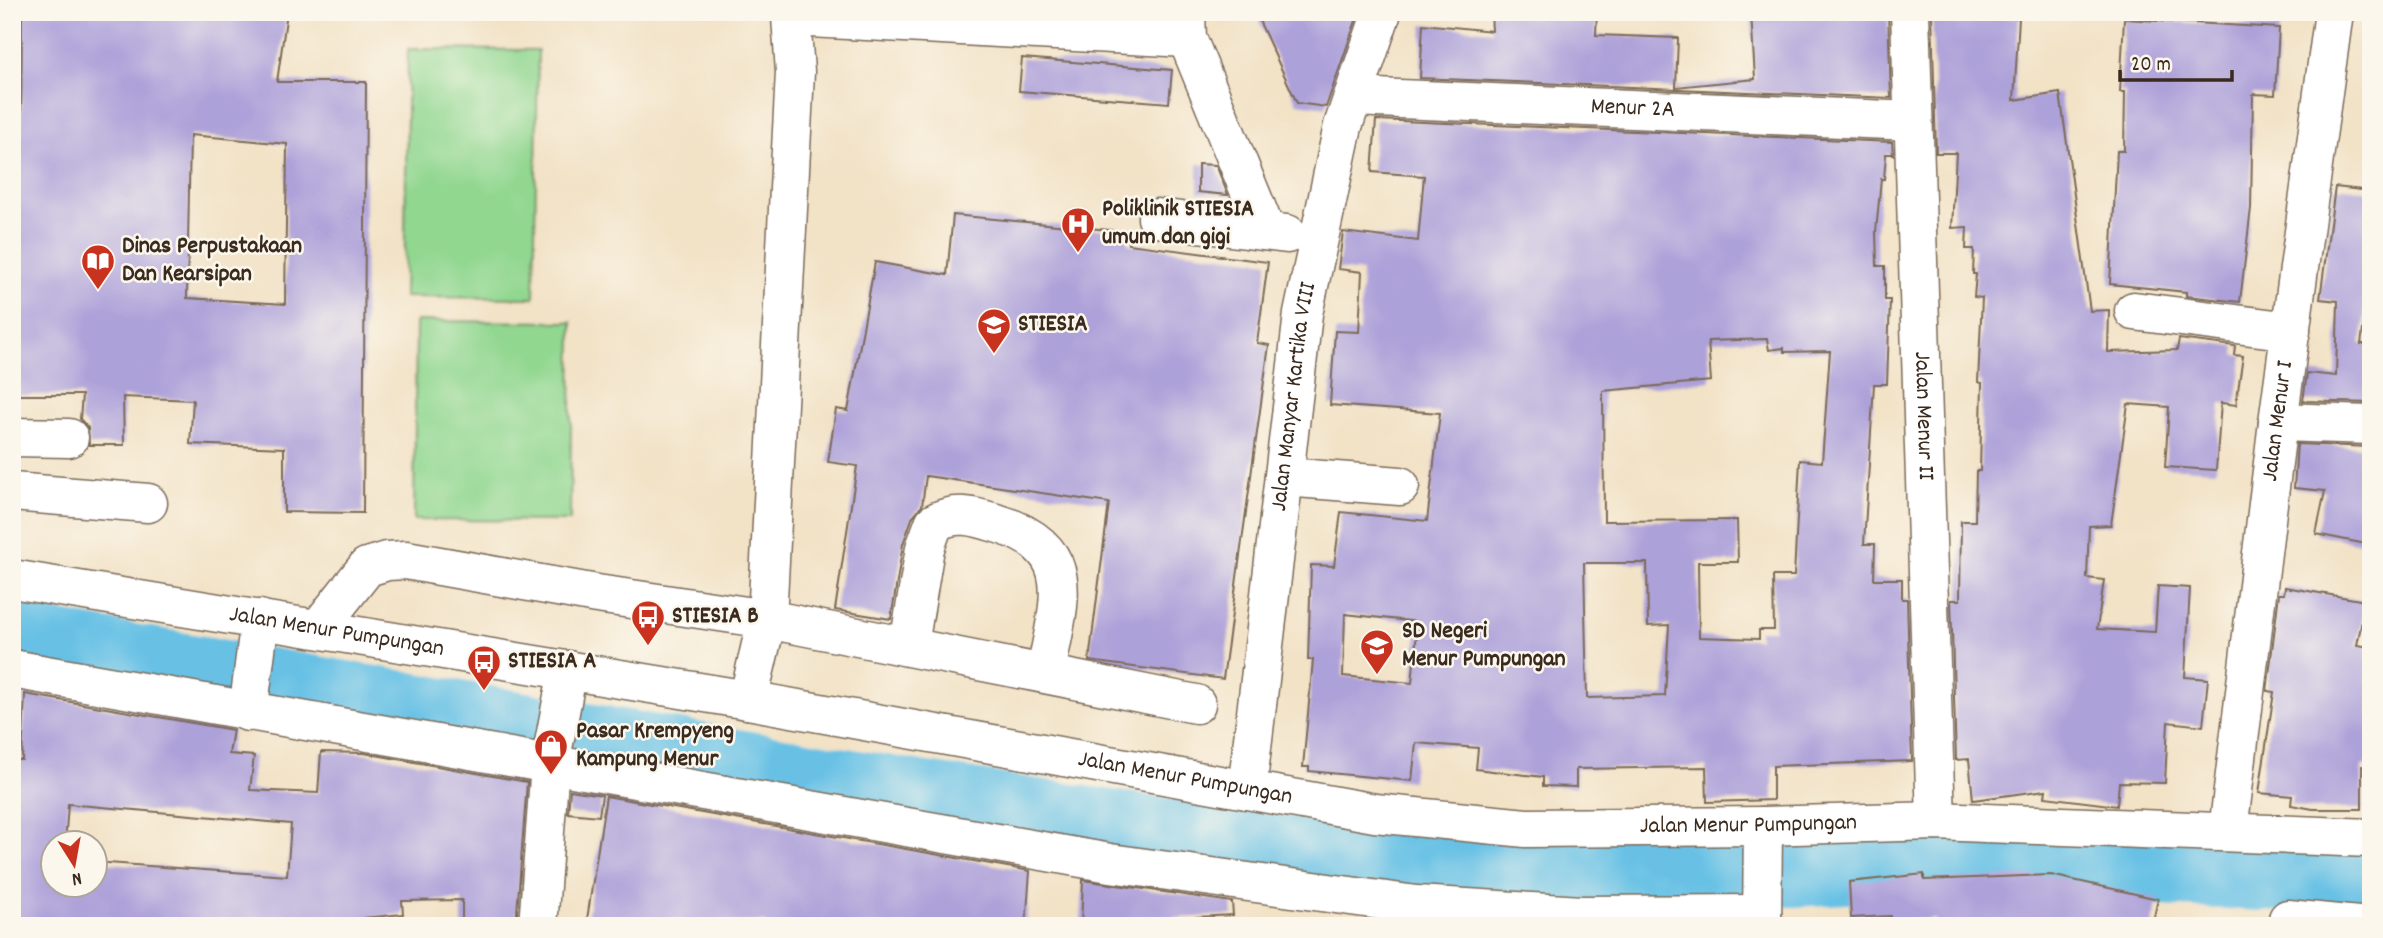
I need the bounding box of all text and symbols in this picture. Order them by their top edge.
scale bar [2120,38,2232,82]
text: 20 m [2131,51,2171,81]
street label: Menur 2A [1590,90,1675,128]
place label: Poliklinik STIESIA umum dan gigi [1102,193,1254,255]
hospital icon: Poliklinik STIESIA umum dan gigi [1059,205,1097,254]
place label: Dinas Perpustakaan Dan Kearsipan [122,230,302,292]
library icon: Dinas Perpustakaan Dan Kearsipan [79,242,117,291]
street label: Jalan Manyar Kartika VIII [1263,279,1326,513]
school or university icon: STIESIA [975,306,1013,355]
place label: STIESIA [1018,308,1088,342]
street label: Jalan Menur II [1904,351,1942,481]
street label: Jalan Menur I [2254,358,2303,483]
street label: Jalan Menur Pumpungan [227,598,447,667]
bus stop icon: STIESIA B [629,598,667,647]
place label: STIESIA B [672,600,759,634]
place label: SD Negeri Menur Pumpungan [1402,615,1566,677]
school or university icon: SD Negeri Menur Pumpungan [1358,627,1396,676]
bus stop icon: STIESIA A [465,643,503,692]
place label: STIESIA A [508,645,596,679]
place label: Pasar Krempyeng Kampung Menur [576,715,734,777]
shop icon: Pasar Krempyeng Kampung Menur [532,727,570,776]
street label: Jalan Menur Pumpungan [1075,743,1295,815]
street label: Jalan Menur Pumpungan [1639,806,1857,844]
north arrow [38,830,108,900]
text: N [69,863,84,891]

